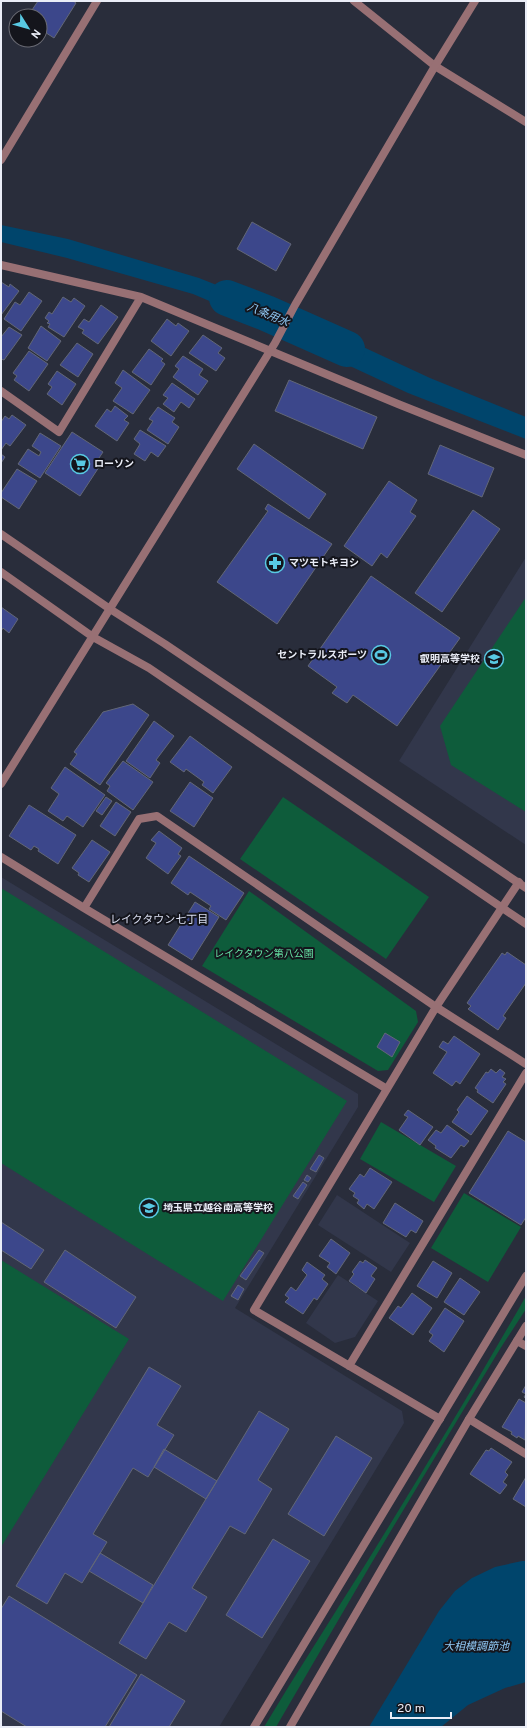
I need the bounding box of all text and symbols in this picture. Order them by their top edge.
north arrow [8,8,48,48]
text: N [27,26,43,41]
water label: 八条用水 [245,300,292,330]
supermarket icon: ローソン [69,453,91,475]
place label: ローソン [94,458,134,471]
pharmacy icon: マツモトキヨシ [264,552,286,574]
place label: マツモトキヨシ [289,557,359,570]
sports icon: セントラルスポーツ [370,644,392,666]
school or university icon: 叡明高等学校 [483,648,505,670]
place label: セントラルスポーツ [277,649,367,662]
place label: 叡明高等学校 [420,653,480,666]
district label: レイクタウン七丁目 [110,913,208,927]
park label: レイクタウン第八公園 [214,948,314,961]
school or university icon: 埼玉県立越谷南高等学校 [138,1197,160,1219]
place label: 埼玉県立越谷南高等学校 [163,1202,273,1215]
water label: 大相模調節池 [443,1640,510,1654]
scale bar [391,1694,451,1720]
text: 20 m [397,1701,425,1717]

